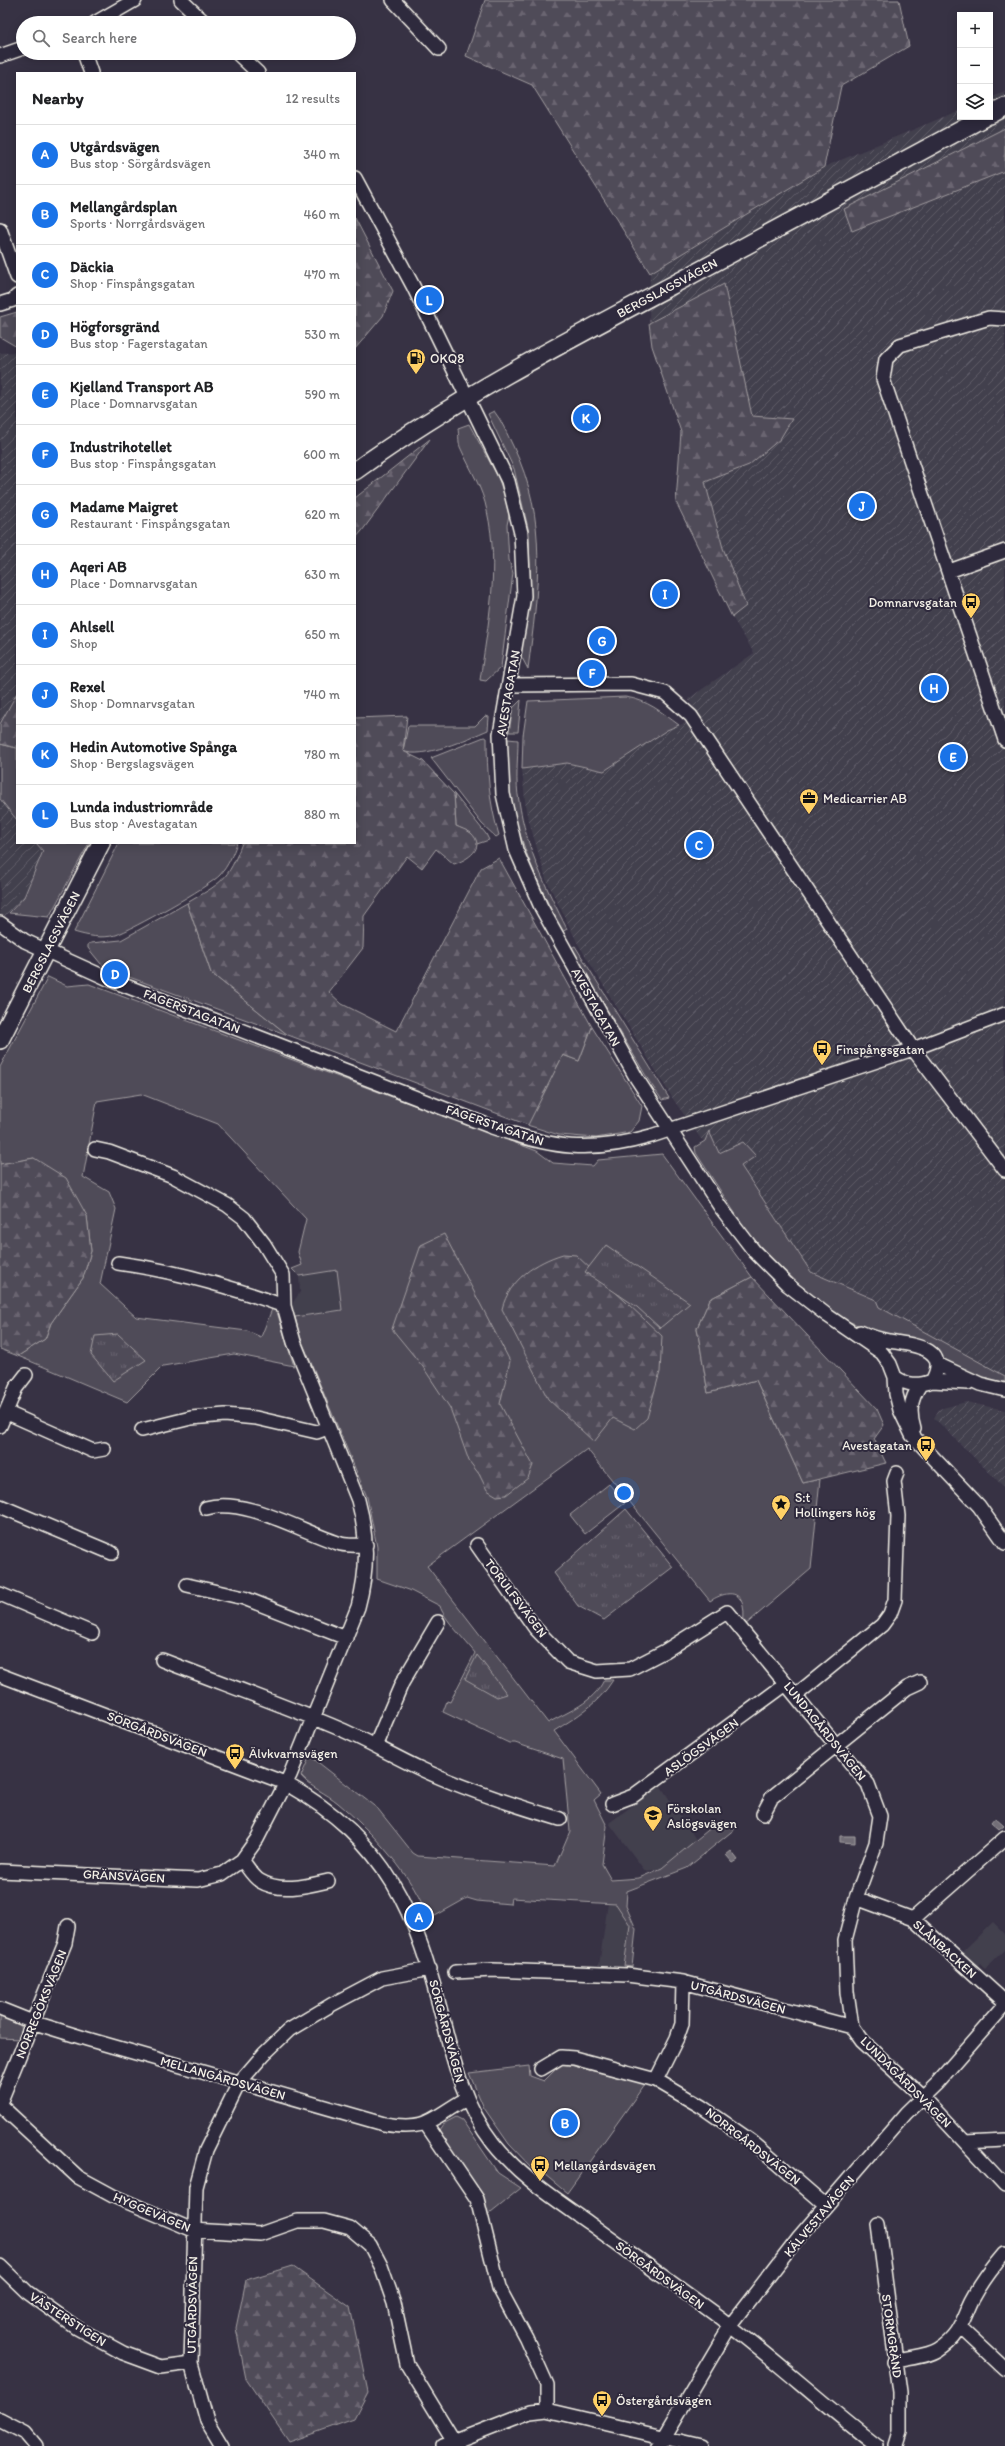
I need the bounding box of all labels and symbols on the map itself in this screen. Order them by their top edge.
street label: BERGSLAGSVÄGEN [614,255,720,321]
pin: L [416,285,442,315]
fuel station icon: OKQ8 [405,347,427,375]
place label: OKQ8 [430,351,464,366]
pin: K [573,403,599,433]
pin: J [849,491,875,521]
pin: I [652,579,678,609]
bus stop icon: Domnarvsgatan [960,591,982,619]
place label: Domnarvsgatan [869,595,957,610]
pin: G [589,626,615,656]
street label: AVESTAGATAN [493,649,523,737]
pin: F [579,658,605,688]
pin: H [921,673,947,703]
pin: E [940,742,966,772]
office icon: Medicarrier AB [798,787,820,815]
place label: Medicarrier AB [823,791,907,806]
pin: C [686,830,712,860]
street label: BERGSLAGSVÄGEN [19,889,83,995]
pin: D [102,959,128,989]
street label: AVESTAGATAN [568,965,624,1049]
street label: FAGERSTAGATAN [141,986,243,1036]
bus stop icon: Finspångsgatan [811,1038,833,1066]
place label: Finspångsgatan [836,1042,925,1057]
street label: FAGERSTAGATAN [444,1101,546,1149]
bus stop icon: Avestagatan [915,1434,937,1462]
place label: Avestagatan [842,1438,913,1453]
your location [614,1483,634,1503]
place label: S:t Hollingers hög [795,1490,876,1520]
place icon: S:t Hollingers hög [770,1493,792,1521]
street label: TORULFSVÄGEN [482,1556,550,1640]
street label: LUNDAGÅRDSVÄGEN [781,1679,869,1783]
street label: SÖRGÅRDSVÄGEN [105,1708,209,1760]
street label: ASLÖGSVÄGEN [661,1715,741,1779]
bus stop icon: Älvkvarnsvägen [224,1742,246,1770]
place label: Älvkvarnsvägen [249,1746,338,1761]
place label: Förskolan Aslögsvägen [667,1801,738,1831]
school or university icon: Förskolan Aslögsvägen [642,1804,664,1832]
street label: GRÄNSVÄGEN [82,1866,166,1886]
pin: A [406,1902,432,1932]
street label: SLÅNBACKEN [910,1917,980,1981]
street label: NORREGÖKSVÄGEN [12,1947,70,2061]
street label: UTGÅRDSVÄGEN [689,1977,787,2017]
street label: SÖRGÅRDSVÄGEN [426,1978,468,2084]
street label: LUNDAGÅRDSVÄGEN [857,2033,955,2131]
street label: MELLANGÅRDSVÄGEN [159,2053,287,2103]
street label: NORRGÅRDSVÄGEN [703,2104,803,2188]
pin: B [552,2108,578,2138]
bus stop icon: Mellangårdsvägen [529,2154,551,2182]
place label: Mellangårdsvägen [554,2158,656,2173]
street label: KÄLVESTAVÄGEN [781,2172,857,2260]
street label: HYGGEVÄGEN [111,2189,193,2235]
street label: SÖRGÅRDSVÄGEN [613,2238,707,2312]
street label: UTGÅRDSVÄGEN [184,2256,200,2354]
street label: VÄSTERSTIGEN [27,2289,109,2349]
street label: STORMGRÄND [879,2293,905,2379]
bus stop icon: Östergårdsvägen [591,2389,613,2417]
place label: Östergårdsvägen [616,2393,712,2408]

